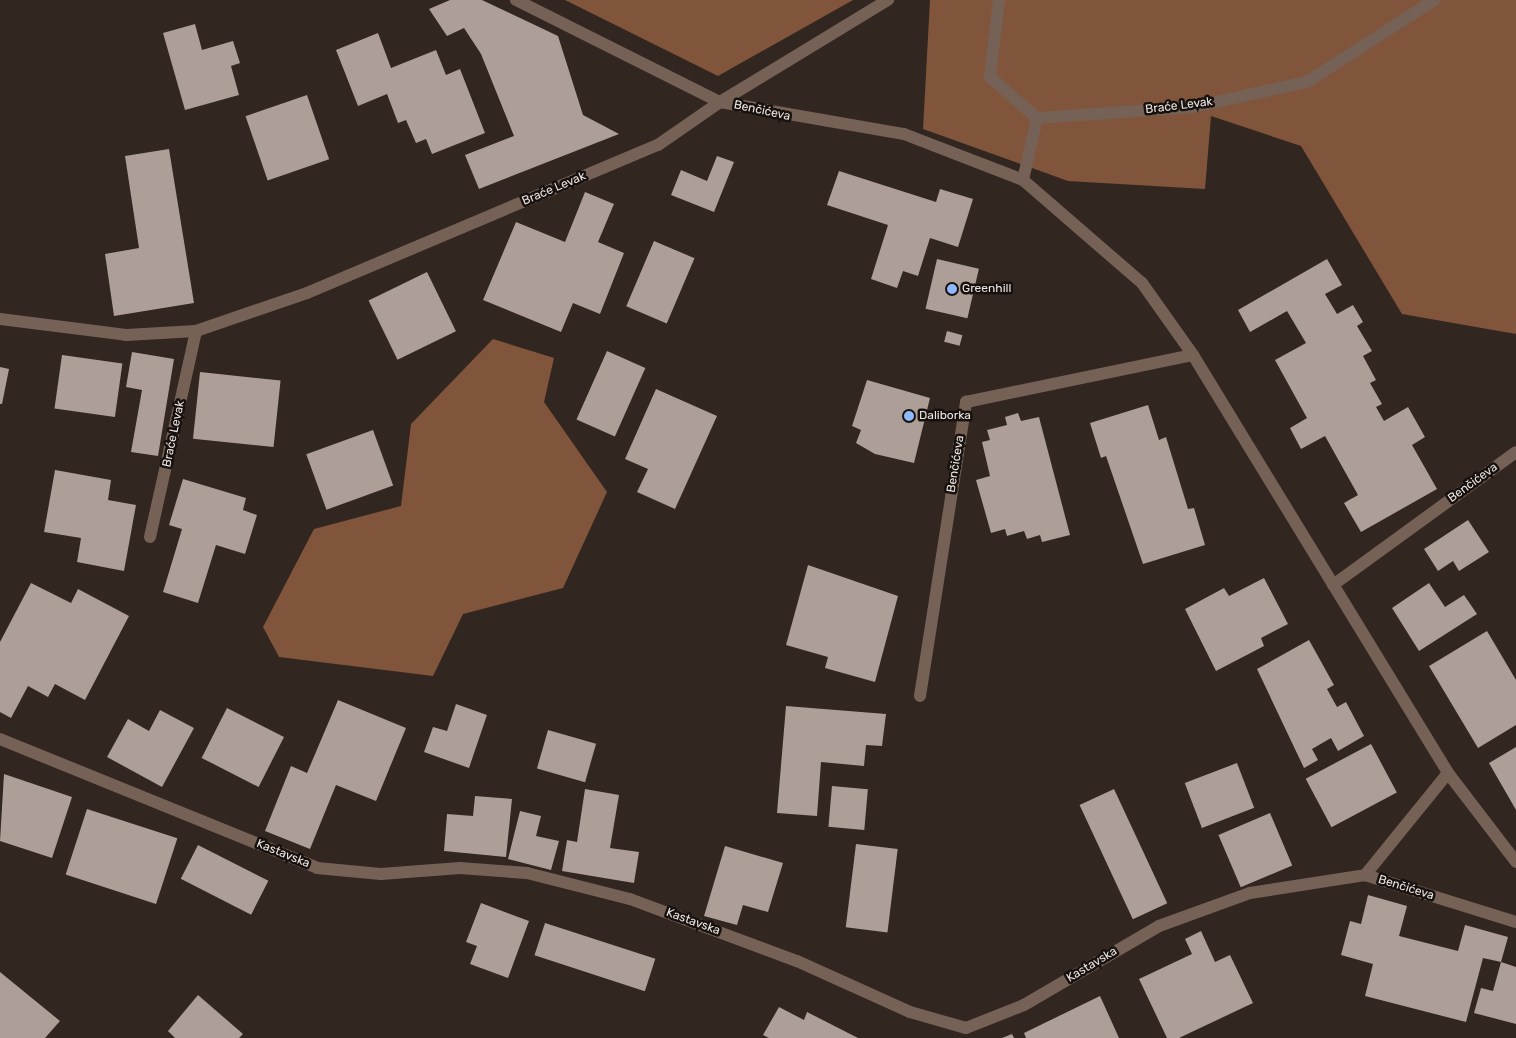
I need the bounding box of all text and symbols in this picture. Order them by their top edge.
street label: Braće Levak [1145,95,1213,117]
street label: Benčićeva [732,98,792,124]
street label: Braće Levak [520,169,588,209]
place label: Greenhill [962,282,1011,296]
marker: Greenhill [946,283,958,295]
street label: Braće Levak [160,399,188,469]
place label: Daliborka [919,409,971,423]
marker: Daliborka [903,410,915,422]
street label: Benčićeva [944,434,968,494]
street label: Benčićeva [1445,460,1501,506]
street label: Kastavska [254,837,312,871]
street label: Benčićeva [1376,873,1436,903]
street label: Kastavska [664,906,722,938]
street label: Kastavska [1064,944,1120,986]

